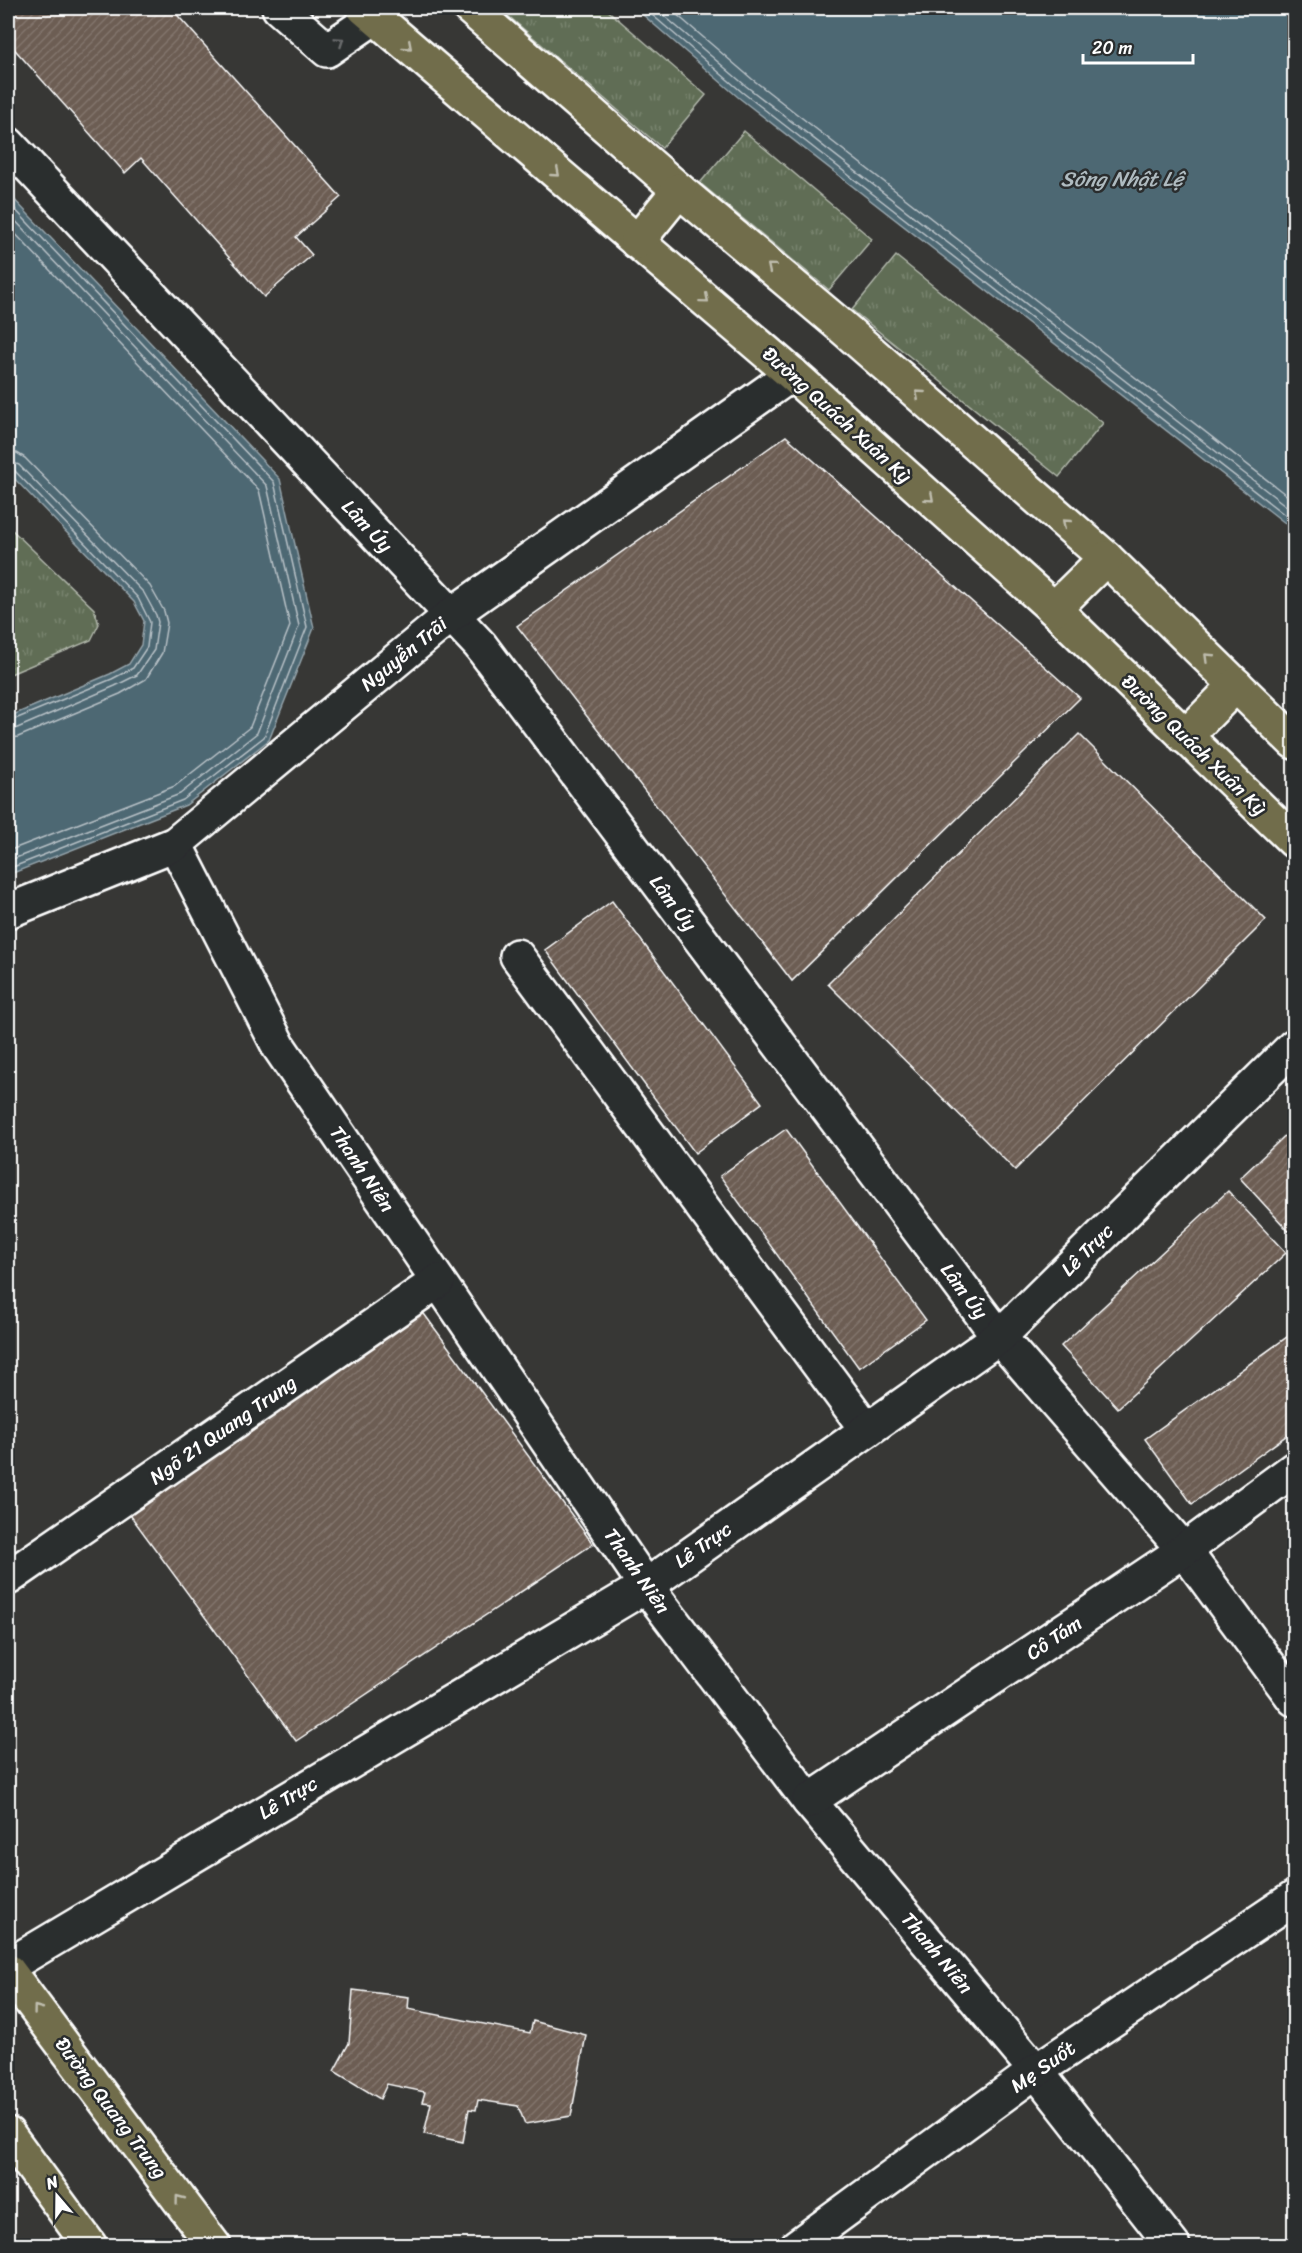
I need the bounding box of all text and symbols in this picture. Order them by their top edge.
scale bar [1083,27,1192,65]
text: 20 m [1092,32,1132,64]
one-way arrow [334,37,345,48]
one-way arrow [401,38,412,49]
water label: Sông Nhật Lệ [1061,160,1187,198]
one-way arrow [549,166,560,177]
one-way arrow [767,264,778,275]
one-way arrow [698,292,709,303]
street label: Đường Quách Xuân Kỳ [754,338,921,493]
one-way arrow [915,390,926,401]
street label: Lâm Úy [333,491,402,562]
one-way arrow [923,491,934,502]
one-way arrow [1062,519,1073,530]
street label: Nguyễn Trãi [352,607,457,700]
one-way arrow [1204,653,1215,664]
street label: Đường Quách Xuân Kỳ [1113,666,1276,825]
street label: Lâm Úy [640,867,706,939]
street label: Thanh Niên [320,1118,404,1220]
street label: Lê Trực [1052,1215,1122,1285]
street label: Lâm Úy [931,1255,997,1327]
street label: Ngõ 21 Quang Trung [142,1366,304,1494]
street label: Lê Trực [667,1512,739,1578]
street label: Thanh Niên [594,1521,680,1622]
street label: Cô Tám [1018,1606,1090,1670]
street label: Lê Trực [251,1766,325,1830]
street label: Thanh Niên [892,1904,982,2002]
one-way arrow [33,2005,44,2016]
street label: Đường Quang Trung [46,2029,176,2187]
street label: Mẹ Suốt [1003,2031,1084,2103]
north arrow [27,2166,87,2226]
text: N [41,2167,63,2198]
one-way arrow [175,2194,186,2205]

